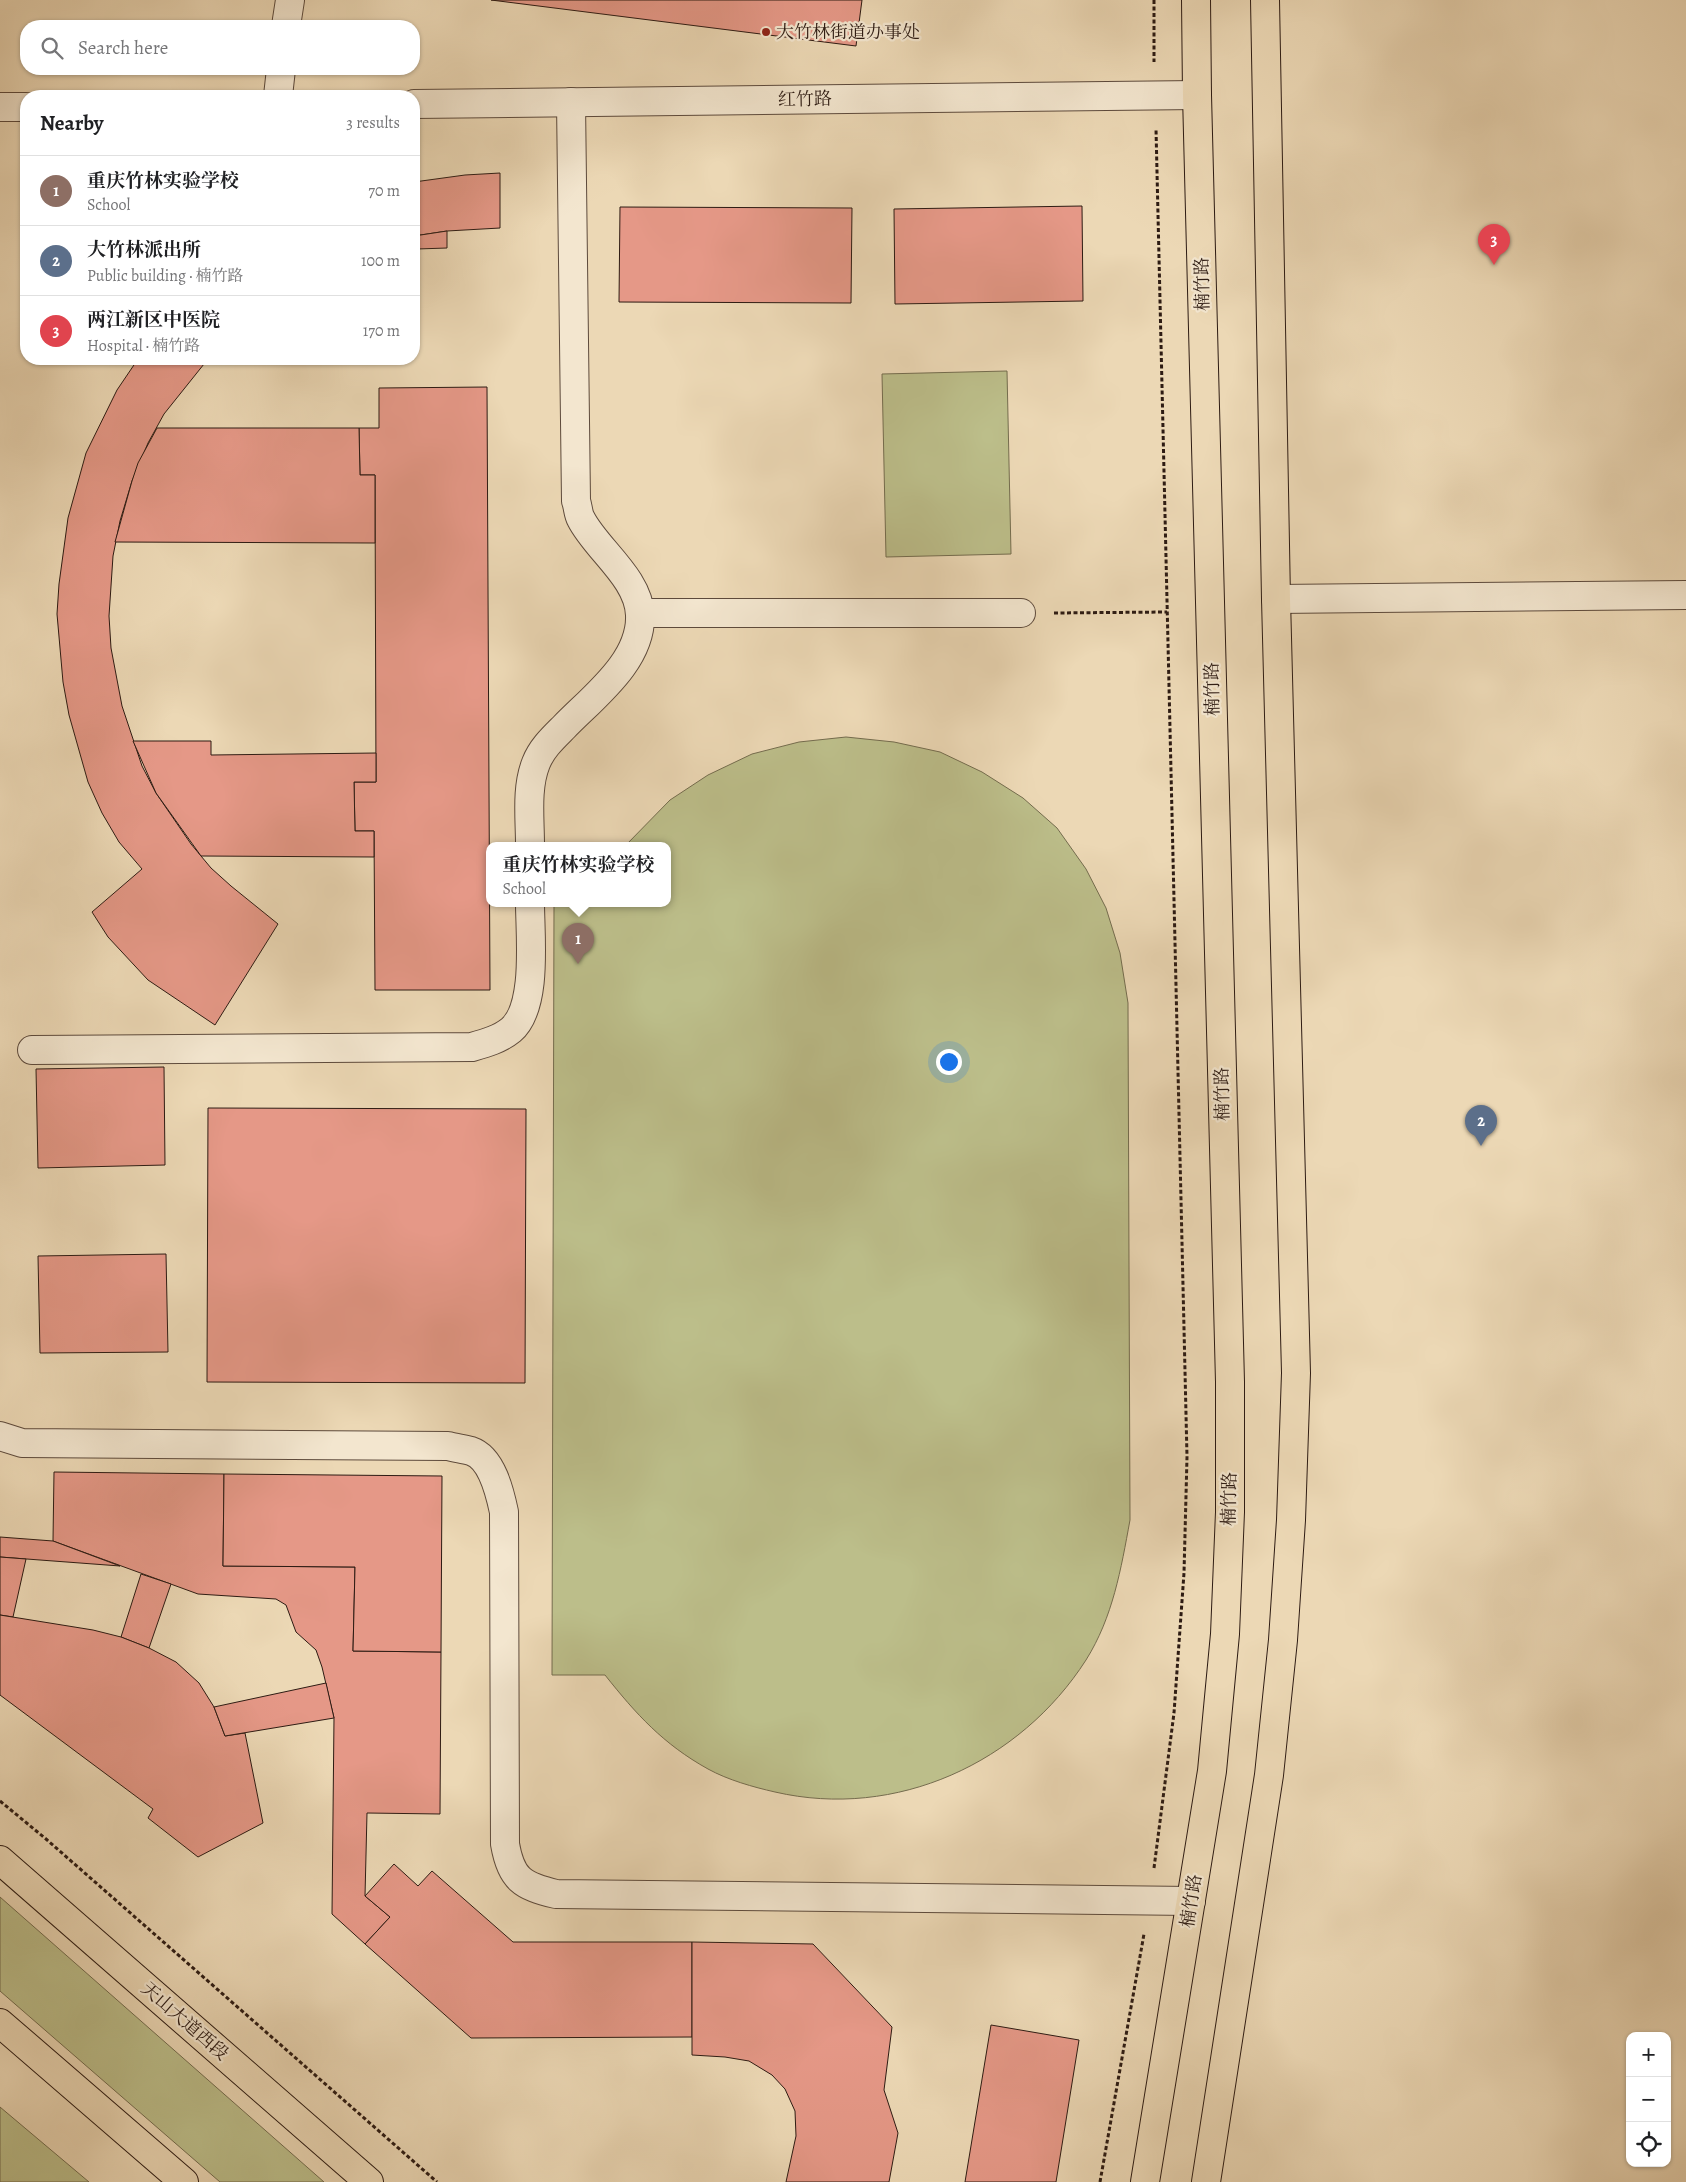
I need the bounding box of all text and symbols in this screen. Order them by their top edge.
search box [20,20,420,75]
place label: 大竹林街道办事处 [776,20,920,44]
marker: 大竹林街道办事处 [760,26,772,38]
icon: search [38,34,66,62]
text: Search here [78,35,168,61]
street label: 红竹路 [778,87,832,111]
text: Nearby [40,109,103,137]
text: 3 results [346,112,400,134]
text: 重庆竹林实验学校 [87,168,239,194]
text: 1 [53,180,59,202]
text: 70 m [368,180,400,202]
text: School [87,194,130,216]
pin: 3 [1478,224,1510,265]
text: 大竹林派出所 [87,237,201,263]
text: 2 [52,250,60,272]
text: 100 m [361,250,400,272]
street label: 楠竹路 [1190,257,1214,311]
text: Public building · 楠竹路 [87,265,244,287]
text: 两江新区中医院 [87,307,220,333]
text: 3 [53,320,59,342]
text: 170 m [363,320,400,342]
text: Hospital · 楠竹路 [87,335,200,357]
street label: 楠竹路 [1200,662,1224,716]
popup [486,842,671,907]
text: 重庆竹林实验学校 [502,852,655,878]
text: School [502,878,546,900]
pin: 1 [562,923,594,964]
your location [936,1049,962,1075]
street label: 楠竹路 [1210,1067,1234,1121]
pin: 2 [1465,1105,1497,1146]
street label: 楠竹路 [1217,1472,1241,1526]
street label: 楠竹路 [1175,1872,1207,1930]
street label: 天山大道西段 [136,1977,234,2065]
map controls [1626,2032,1671,2167]
button: + [1626,2032,1671,2077]
button: − [1626,2077,1671,2122]
button: locate [1626,2122,1671,2167]

